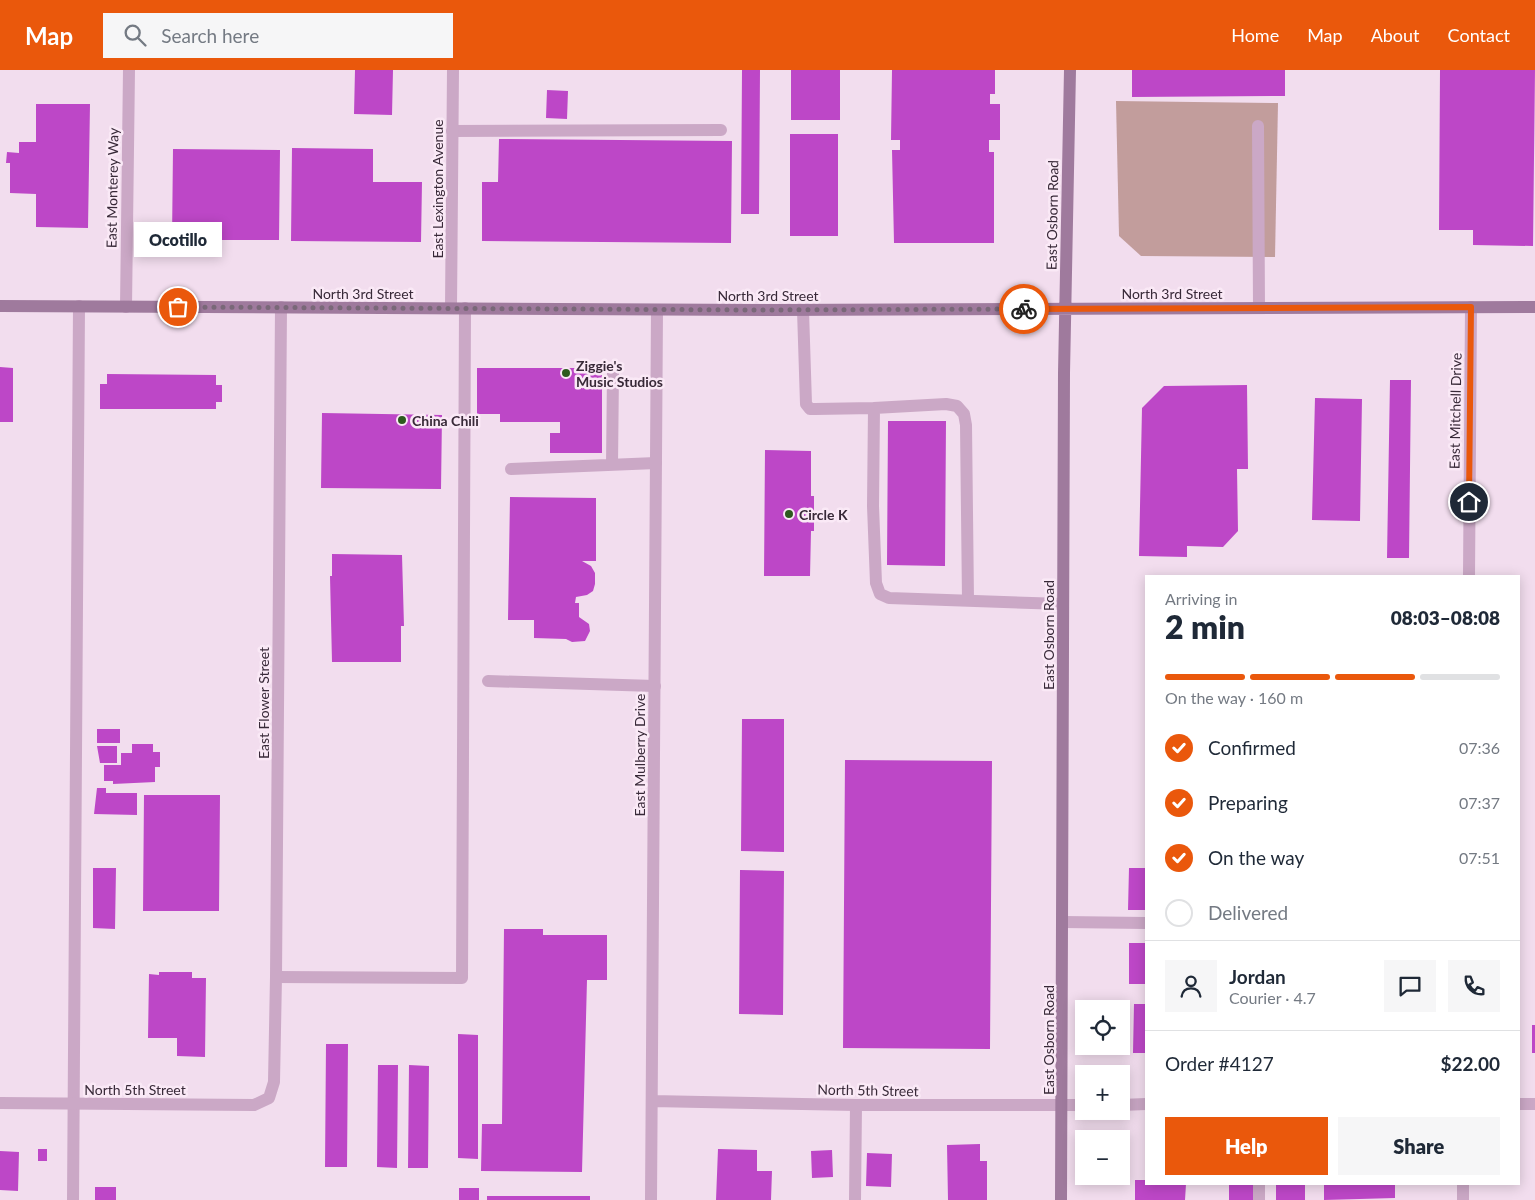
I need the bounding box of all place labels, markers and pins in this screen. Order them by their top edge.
callout: Ocotillo [134,222,222,257]
pin [157,286,199,328]
place label: Ziggie's Music Studios [576,357,663,390]
marker: Ziggie's Music Studios [560,367,572,379]
place label: China Chili [412,412,479,429]
marker: China Chili [396,414,408,426]
pin [1448,481,1490,523]
place label: Circle K [799,506,848,523]
marker: Circle K [783,508,795,520]

